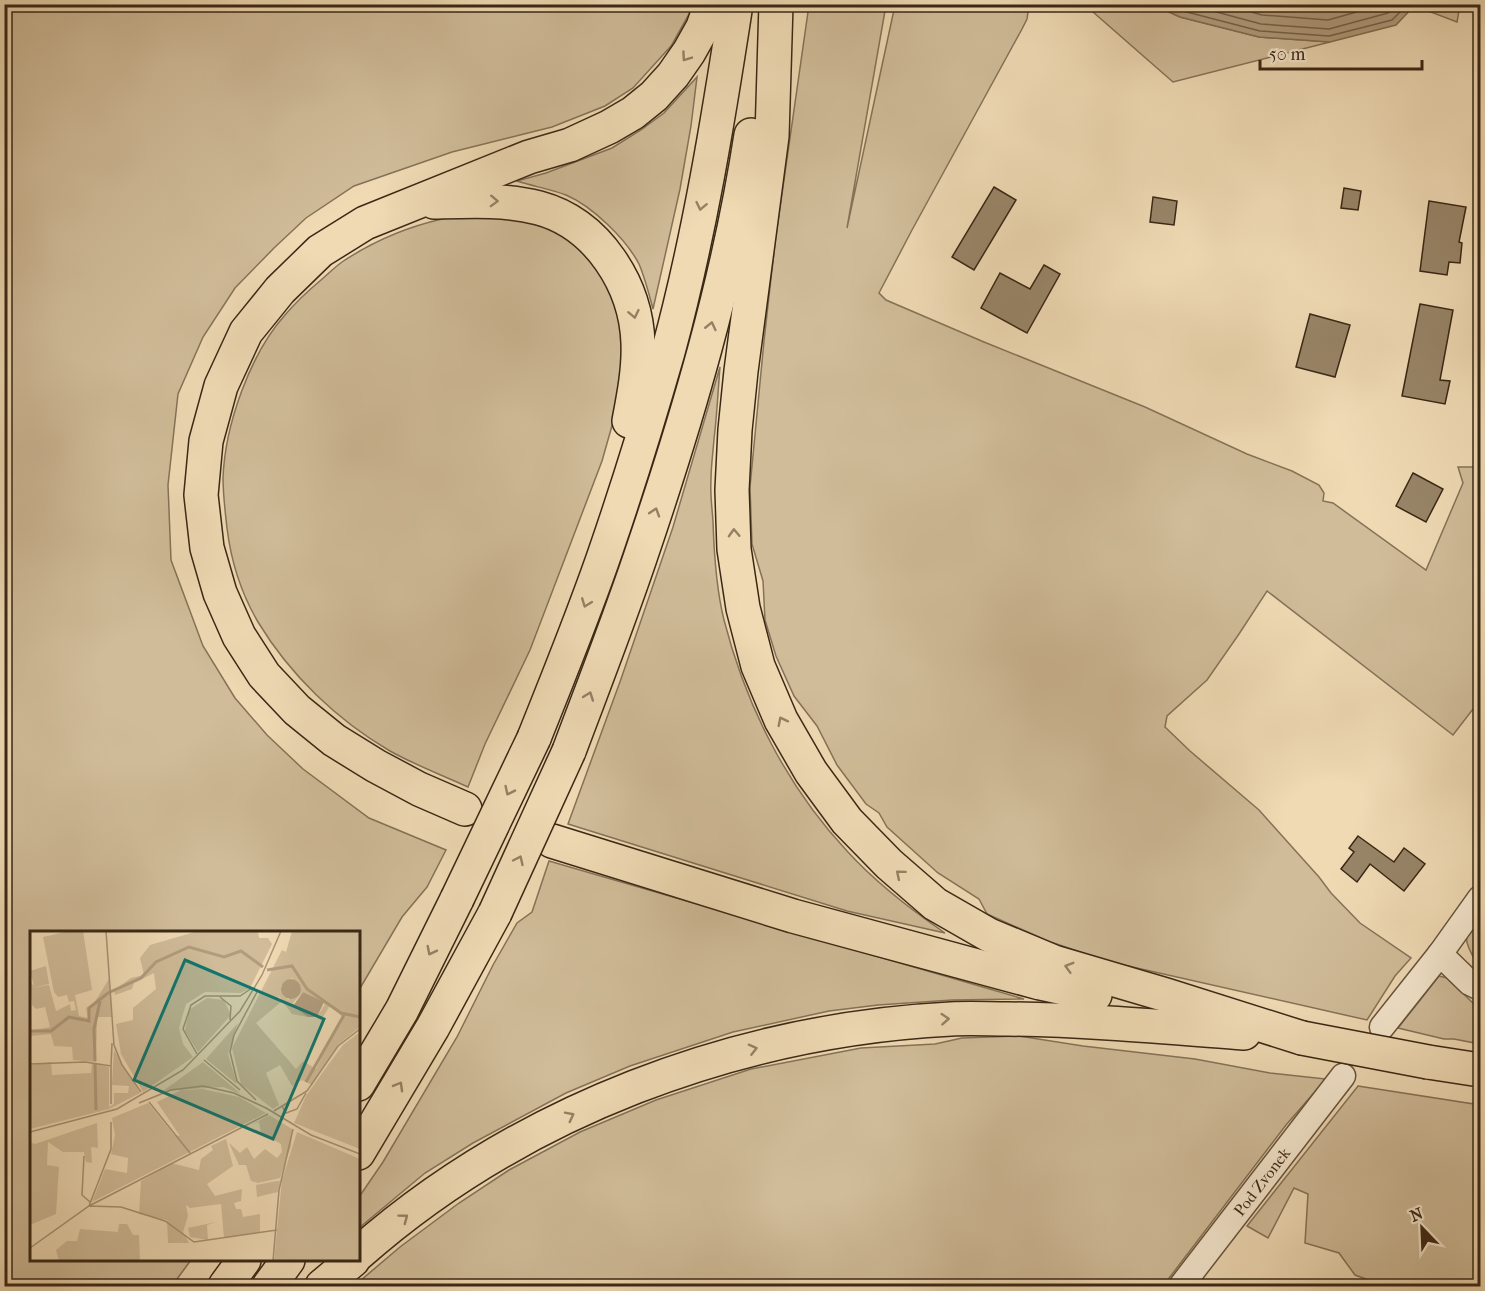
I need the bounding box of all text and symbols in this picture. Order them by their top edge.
scale bar [1260,33,1422,71]
text: 50 m [1269,44,1306,65]
one-way arrow [682,50,693,61]
one-way arrow [489,195,498,208]
one-way arrow [696,200,709,210]
one-way arrow [626,309,639,319]
one-way arrow [703,321,716,331]
one-way arrow [648,507,660,518]
one-way arrow [727,529,740,538]
one-way arrow [581,597,593,608]
one-way arrow [582,691,595,702]
one-way arrow [777,716,789,727]
one-way arrow [504,784,516,795]
one-way arrow [512,855,524,866]
one-way arrow [896,870,907,881]
inset map [30,931,360,1261]
one-way arrow [427,945,438,956]
one-way arrow [1064,962,1075,974]
one-way arrow [941,1013,950,1026]
one-way arrow [747,1044,758,1056]
one-way arrow [392,1082,403,1092]
one-way arrow [564,1112,574,1123]
street label: Pod Zvonek [1229,1143,1294,1219]
north arrow [1392,1198,1452,1258]
text: N [1407,1203,1426,1226]
one-way arrow [397,1214,408,1225]

